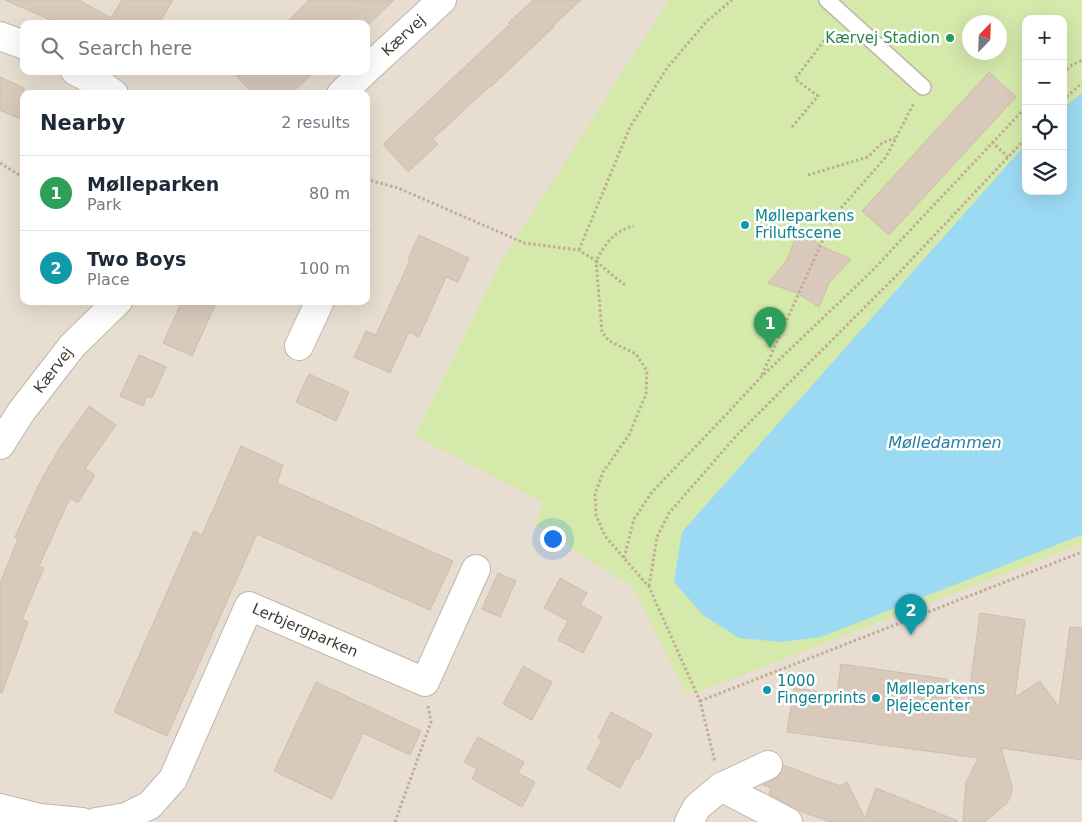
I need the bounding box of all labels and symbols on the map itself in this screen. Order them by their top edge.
street label: Kærvej [378,11,429,60]
north arrow [962,15,1007,60]
place label: Kærvej Stadion [825,29,940,47]
marker: Kærvej Stadion [944,32,956,44]
place label: Mølleparkens Friluftscene [755,207,854,242]
marker: Mølleparkens Friluftscene [739,219,751,231]
pin: 1 [754,307,786,348]
street label: Kærvej [30,344,77,397]
water label: Mølledammen [888,433,1002,452]
your location [540,526,566,552]
pin: 2 [895,594,927,635]
street label: Lerbjergparken [249,599,361,661]
place label: 1000 Fingerprints [777,672,866,707]
place label: Mølleparkens Plejecenter [886,680,985,715]
marker: 1000 Fingerprints [761,684,773,696]
marker: Mølleparkens Plejecenter [870,692,882,704]

